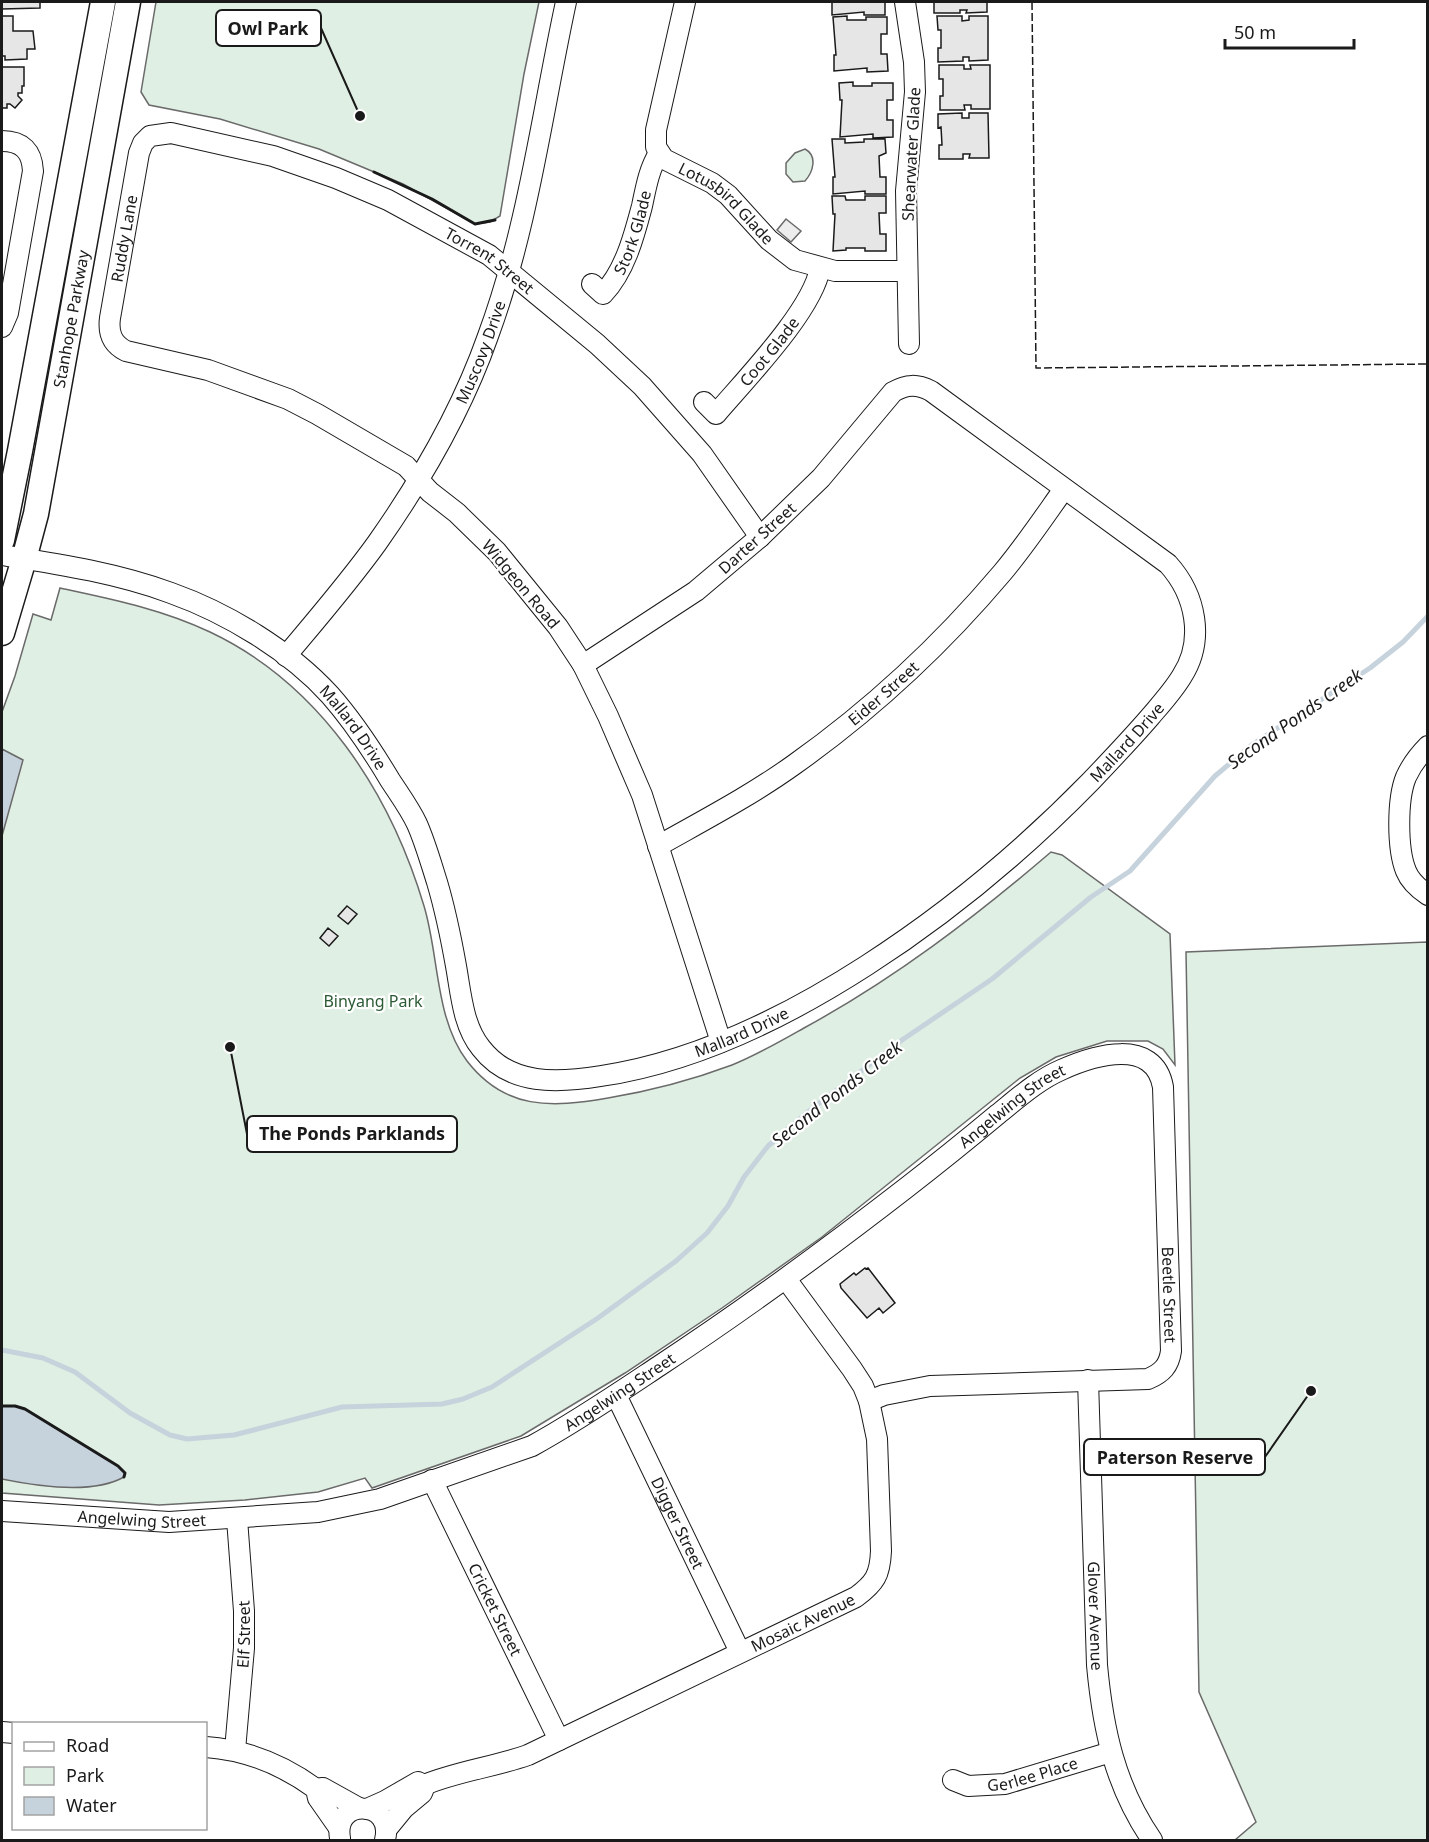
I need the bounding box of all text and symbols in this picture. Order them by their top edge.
callout: Owl Park [216,10,321,46]
scale bar [1225,12,1354,50]
text: Owl Park [228,16,309,40]
text: 50 m [1234,20,1276,44]
street label: Shearwater Glade [897,87,925,221]
street label: Lotusbird Glade [675,157,779,249]
street label: Stork Glade [608,188,656,279]
street label: Ruddy Lane [105,193,142,284]
street label: Torrent Street [441,222,539,299]
street label: Stanhope Parkway [48,247,94,390]
street label: Muscovy Drive [450,298,510,407]
street label: Coot Glade [734,313,804,391]
street label: Darter Street [713,497,801,579]
street label: Widgeon Road [477,535,565,633]
street label: Eider Street [843,656,924,730]
water label: Second Ponds Creek [1222,662,1368,774]
street label: Mallard Drive [315,680,392,774]
street label: Mallard Drive [1085,698,1169,787]
park label: Binyang Park [323,990,423,1012]
street label: Mallard Drive [691,1002,792,1062]
water label: Second Ponds Creek [766,1034,908,1152]
street label: Angelwing Street [954,1058,1069,1153]
callout: The Ponds Parklands [247,1116,457,1152]
text: The Ponds Parklands [259,1121,445,1145]
street label: Beetle Street [1157,1246,1182,1343]
street label: Angelwing Street [560,1347,680,1436]
callout: Paterson Reserve [1084,1439,1265,1475]
text: Paterson Reserve [1097,1445,1253,1469]
street label: Digger Street [646,1473,709,1573]
street label: Angelwing Street [77,1505,207,1533]
street label: Cricket Street [463,1559,527,1660]
street label: Glover Avenue [1083,1561,1108,1672]
street label: Mosaic Avenue [747,1588,859,1657]
street label: Elf Street [231,1600,255,1669]
legend [12,1722,207,1830]
text: Road [66,1733,109,1757]
street label: Gerlee Place [987,1752,1080,1796]
text: Park [66,1763,104,1787]
text: Water [66,1793,117,1817]

